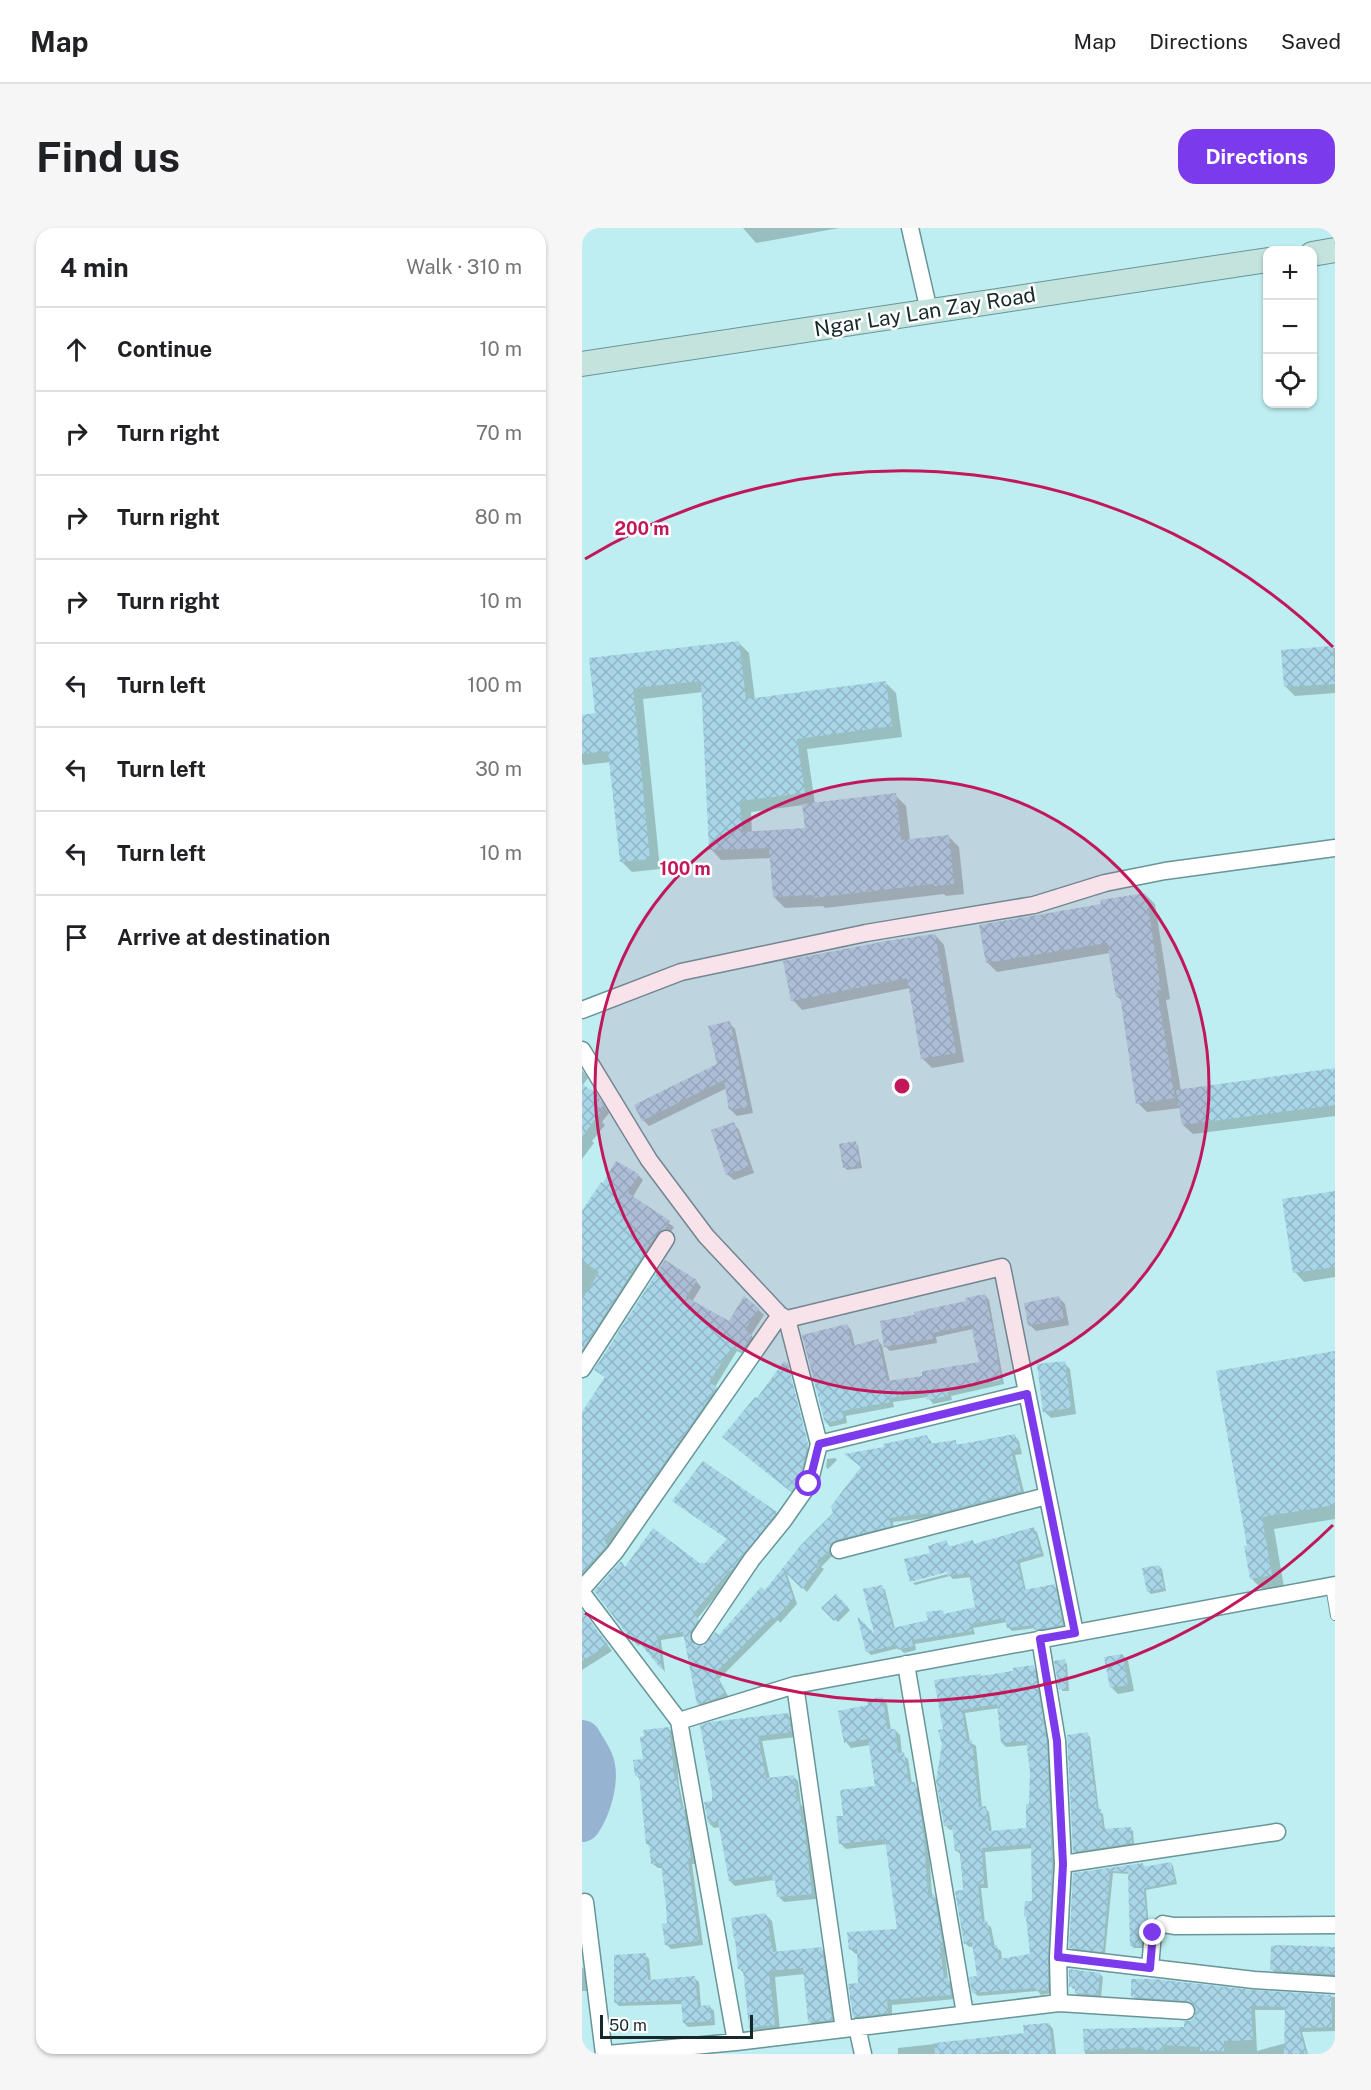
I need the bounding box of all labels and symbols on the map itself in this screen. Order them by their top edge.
street label: Ngar Lay Lan Zay Road [812,282,1038,341]
text: 200 m [615,518,669,539]
text: 100 m [659,858,711,879]
centre of rings [892,1076,912,1096]
route start [795,1470,821,1496]
route end [1139,1919,1165,1945]
scale bar [600,2012,753,2040]

